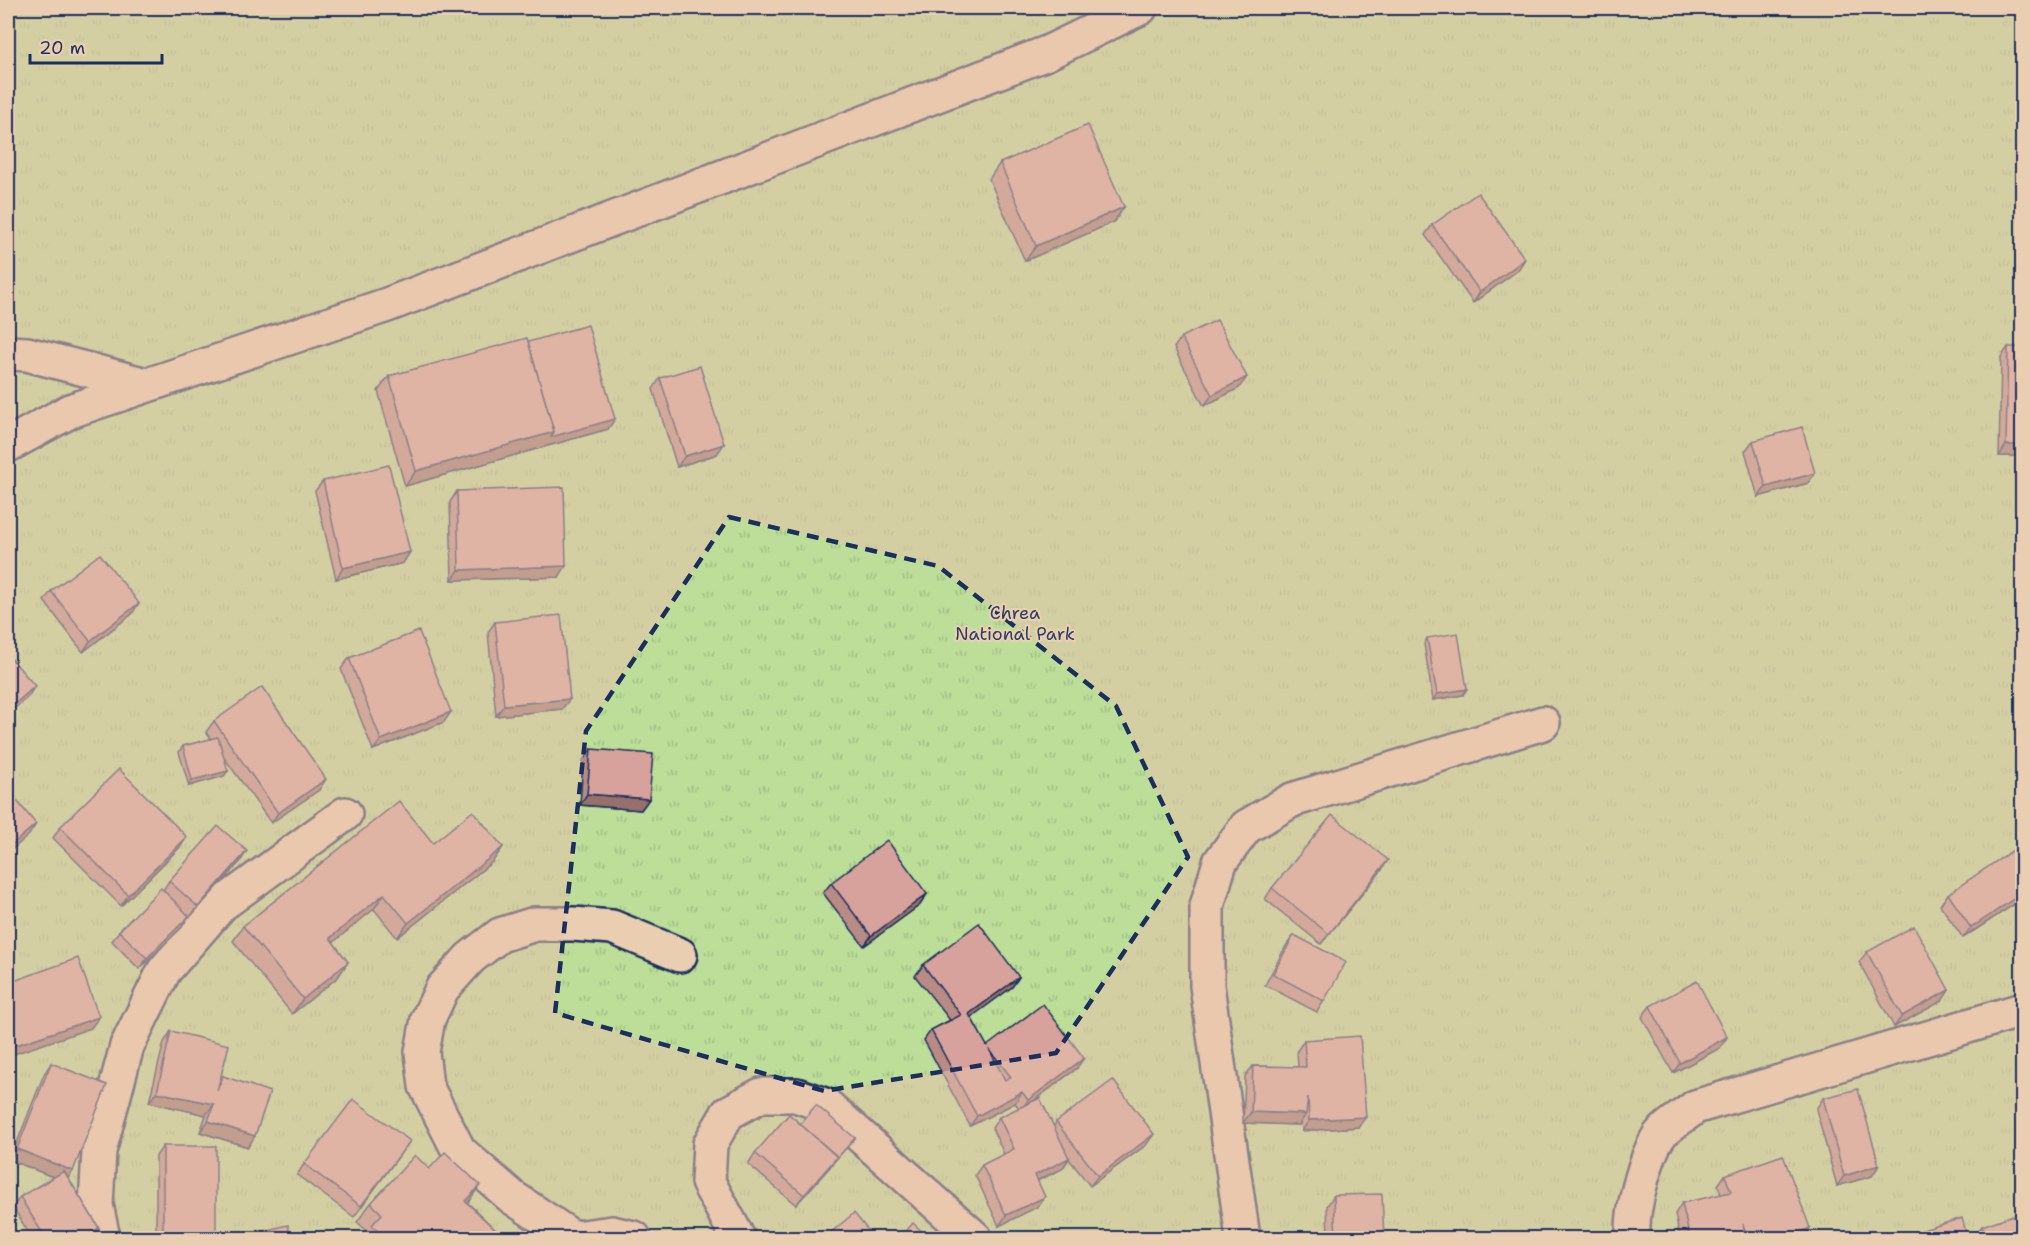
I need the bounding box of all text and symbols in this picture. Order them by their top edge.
scale bar [30,27,162,65]
text: 20 m [39,36,85,60]
park label: Chrea National Park [955,601,1075,646]

